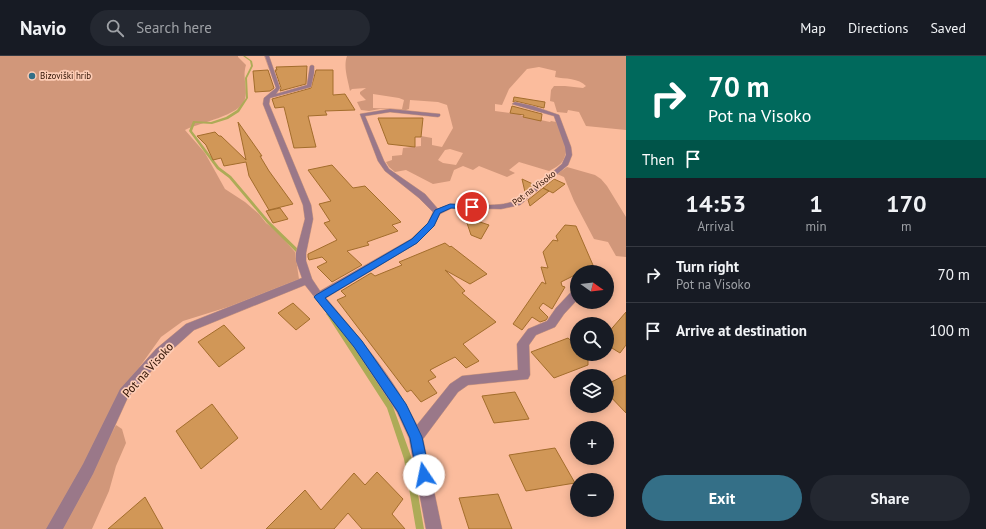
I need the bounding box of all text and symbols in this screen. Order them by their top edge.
search box [90,10,370,46]
text: Navio [20,16,66,40]
icon: search [104,17,126,39]
text: Search here [136,18,212,37]
text: Map [800,19,826,37]
text: Directions [848,19,908,37]
text: Saved [930,19,966,37]
text: 70 m [708,68,769,105]
place label: Bizoviški hrib [40,70,91,81]
marker: Bizoviški hrib [27,71,37,81]
icon: right [642,72,694,124]
text: Pot na Visoko [708,104,811,127]
icon: arrive [682,148,704,170]
text: Then [642,150,674,169]
street label: Pot na Visoko [510,168,558,208]
text: 14:53 [685,188,746,219]
text: 1 [809,188,823,219]
text: 170 [886,188,927,219]
pin [455,190,489,224]
icon: arrive [461,196,483,218]
text: Arrival [698,218,734,235]
text: min [805,218,827,235]
text: m [901,218,912,235]
text: Turn right [676,257,739,276]
icon: right [642,264,664,286]
north arrow [570,265,614,309]
map controls [570,265,614,517]
text: 70 m [937,265,970,284]
text: Pot na Visoko [676,276,751,293]
button: search [570,317,614,361]
icon: arrive [642,320,664,342]
text: Arrive at destination [676,321,807,340]
text: 100 m [929,321,970,340]
street label: Pot na Visoko [119,339,176,400]
button: layers [570,369,614,413]
button: + [570,421,614,465]
position arrow [403,454,445,496]
button: − [570,473,614,517]
button: Exit [642,475,802,521]
button: Share [810,475,970,521]

